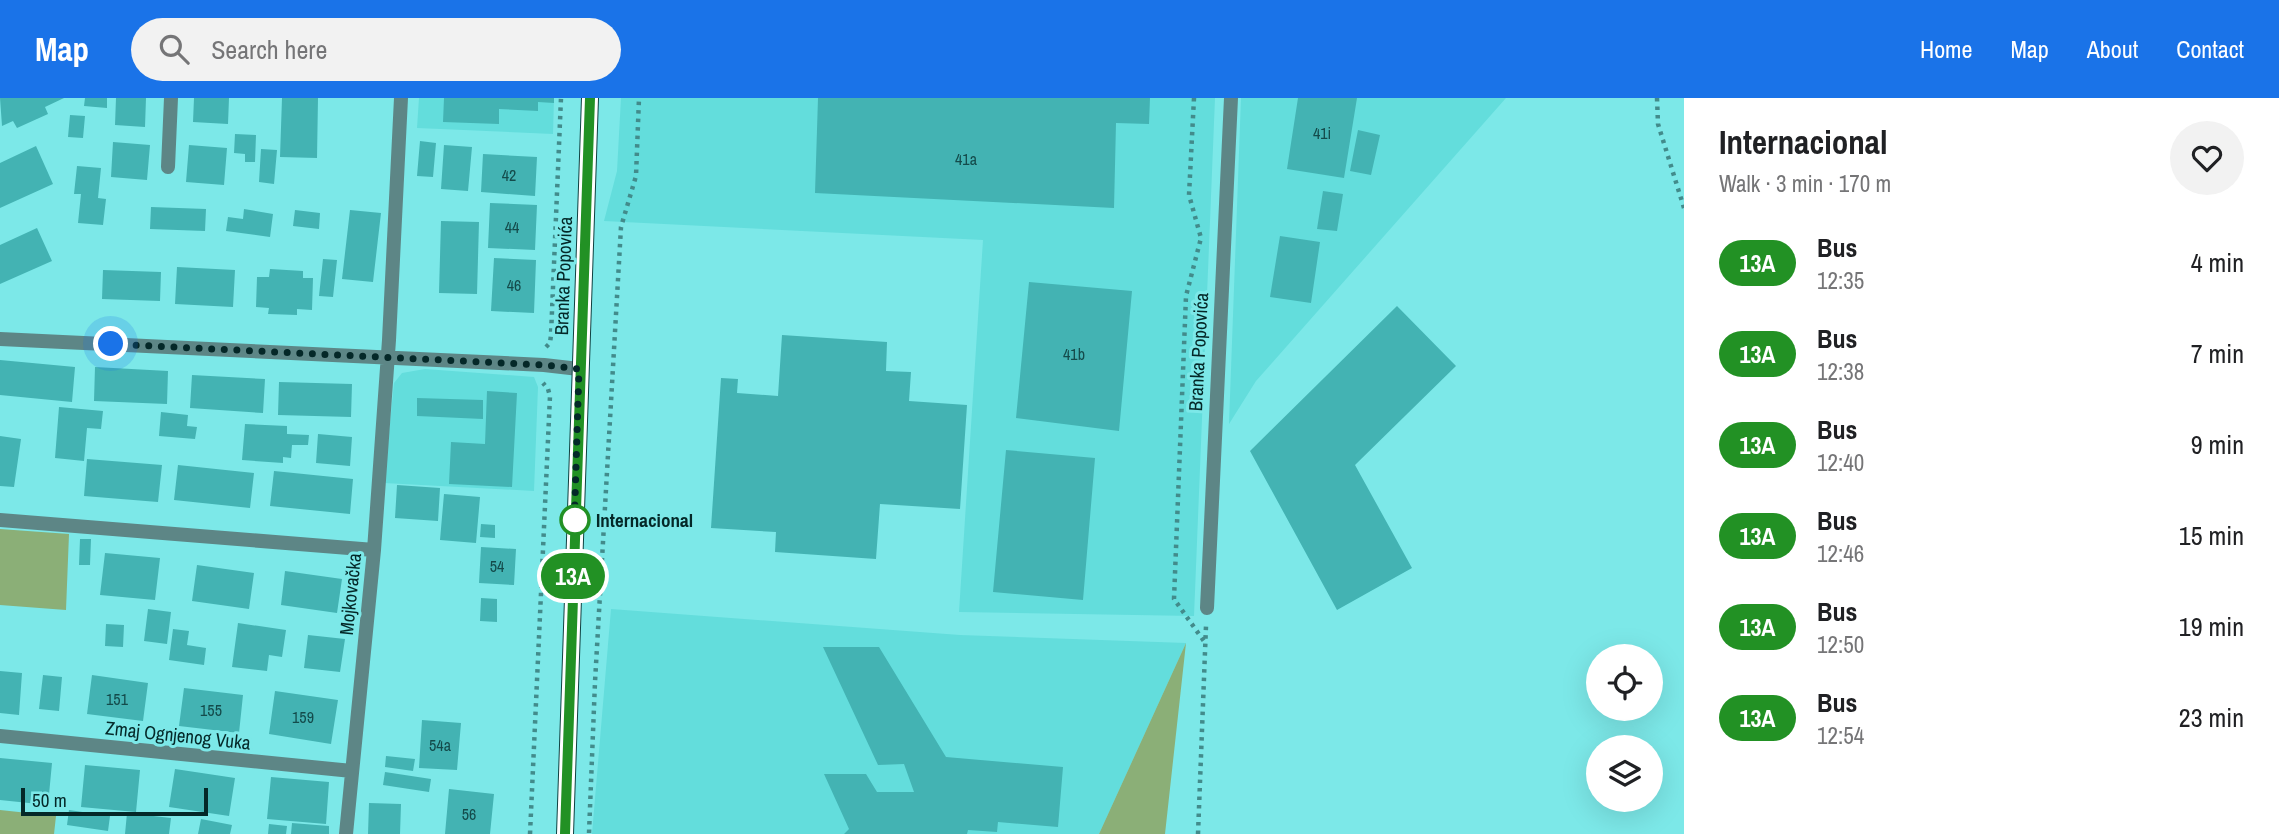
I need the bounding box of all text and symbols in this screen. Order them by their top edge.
search box [131,18,621,81]
text: Map [35,27,89,71]
icon: search [155,30,193,68]
text: Search here [211,32,327,67]
text: Home [1920,33,1972,65]
text: Map [2010,33,2049,65]
text: About [2087,33,2138,65]
text: Contact [2176,33,2244,65]
text: Internacional [1719,120,1887,164]
button: heart [2170,121,2244,195]
house number: 41i [1313,122,1331,144]
house number: 41a [955,148,978,170]
house number: 42 [502,164,516,186]
text: Walk · 3 min · 170 m [1719,168,1891,199]
house number: 44 [505,216,519,238]
street label: Branka Popovića [548,216,578,336]
text: Bus [1817,230,1857,265]
text: 4 min [2191,245,2244,280]
text: 13A [1739,247,1776,279]
text: 12:35 [1817,265,1864,296]
house number: 46 [507,274,521,296]
street label: Branka Popovića [1182,292,1214,412]
text: Bus [1817,321,1857,356]
your location [93,326,128,361]
text: 7 min [2191,336,2244,371]
text: 13A [1739,338,1776,370]
house number: 41b [1063,343,1085,365]
text: 12:38 [1817,356,1864,387]
text: Bus [1817,412,1857,447]
text: 9 min [2191,427,2244,462]
text: 13A [1739,429,1776,461]
text: 12:40 [1817,447,1864,478]
text: Bus [1817,503,1857,538]
marker: Internacional [560,505,590,535]
place label: Internacional [596,507,693,533]
text: 15 min [2179,518,2244,553]
text: 13A [1739,520,1776,552]
text: 12:46 [1817,538,1864,569]
street label: Mojkovačka [333,551,367,636]
line badge: 13A [533,553,613,599]
house number: 54 [490,555,504,577]
text: 13A [555,560,591,592]
text: Bus [1817,594,1857,629]
text: 19 min [2179,609,2244,644]
text: 13A [1739,611,1776,643]
text: 12:50 [1817,629,1864,660]
map controls [1586,644,1663,812]
button: locate [1586,644,1663,721]
text: Bus [1817,685,1857,720]
house number: 151 [106,688,129,710]
house number: 155 [200,699,222,721]
text: 23 min [2179,700,2244,735]
text: 13A [1739,702,1776,734]
house number: 159 [292,706,314,728]
street label: Zmaj Ognjenog Vuka [104,714,252,756]
text: 12:54 [1817,720,1864,751]
house number: 54a [429,734,452,756]
button: layers [1586,735,1663,812]
scale bar [21,785,208,817]
text: 50 m [32,787,67,813]
house number: 56 [462,803,476,825]

